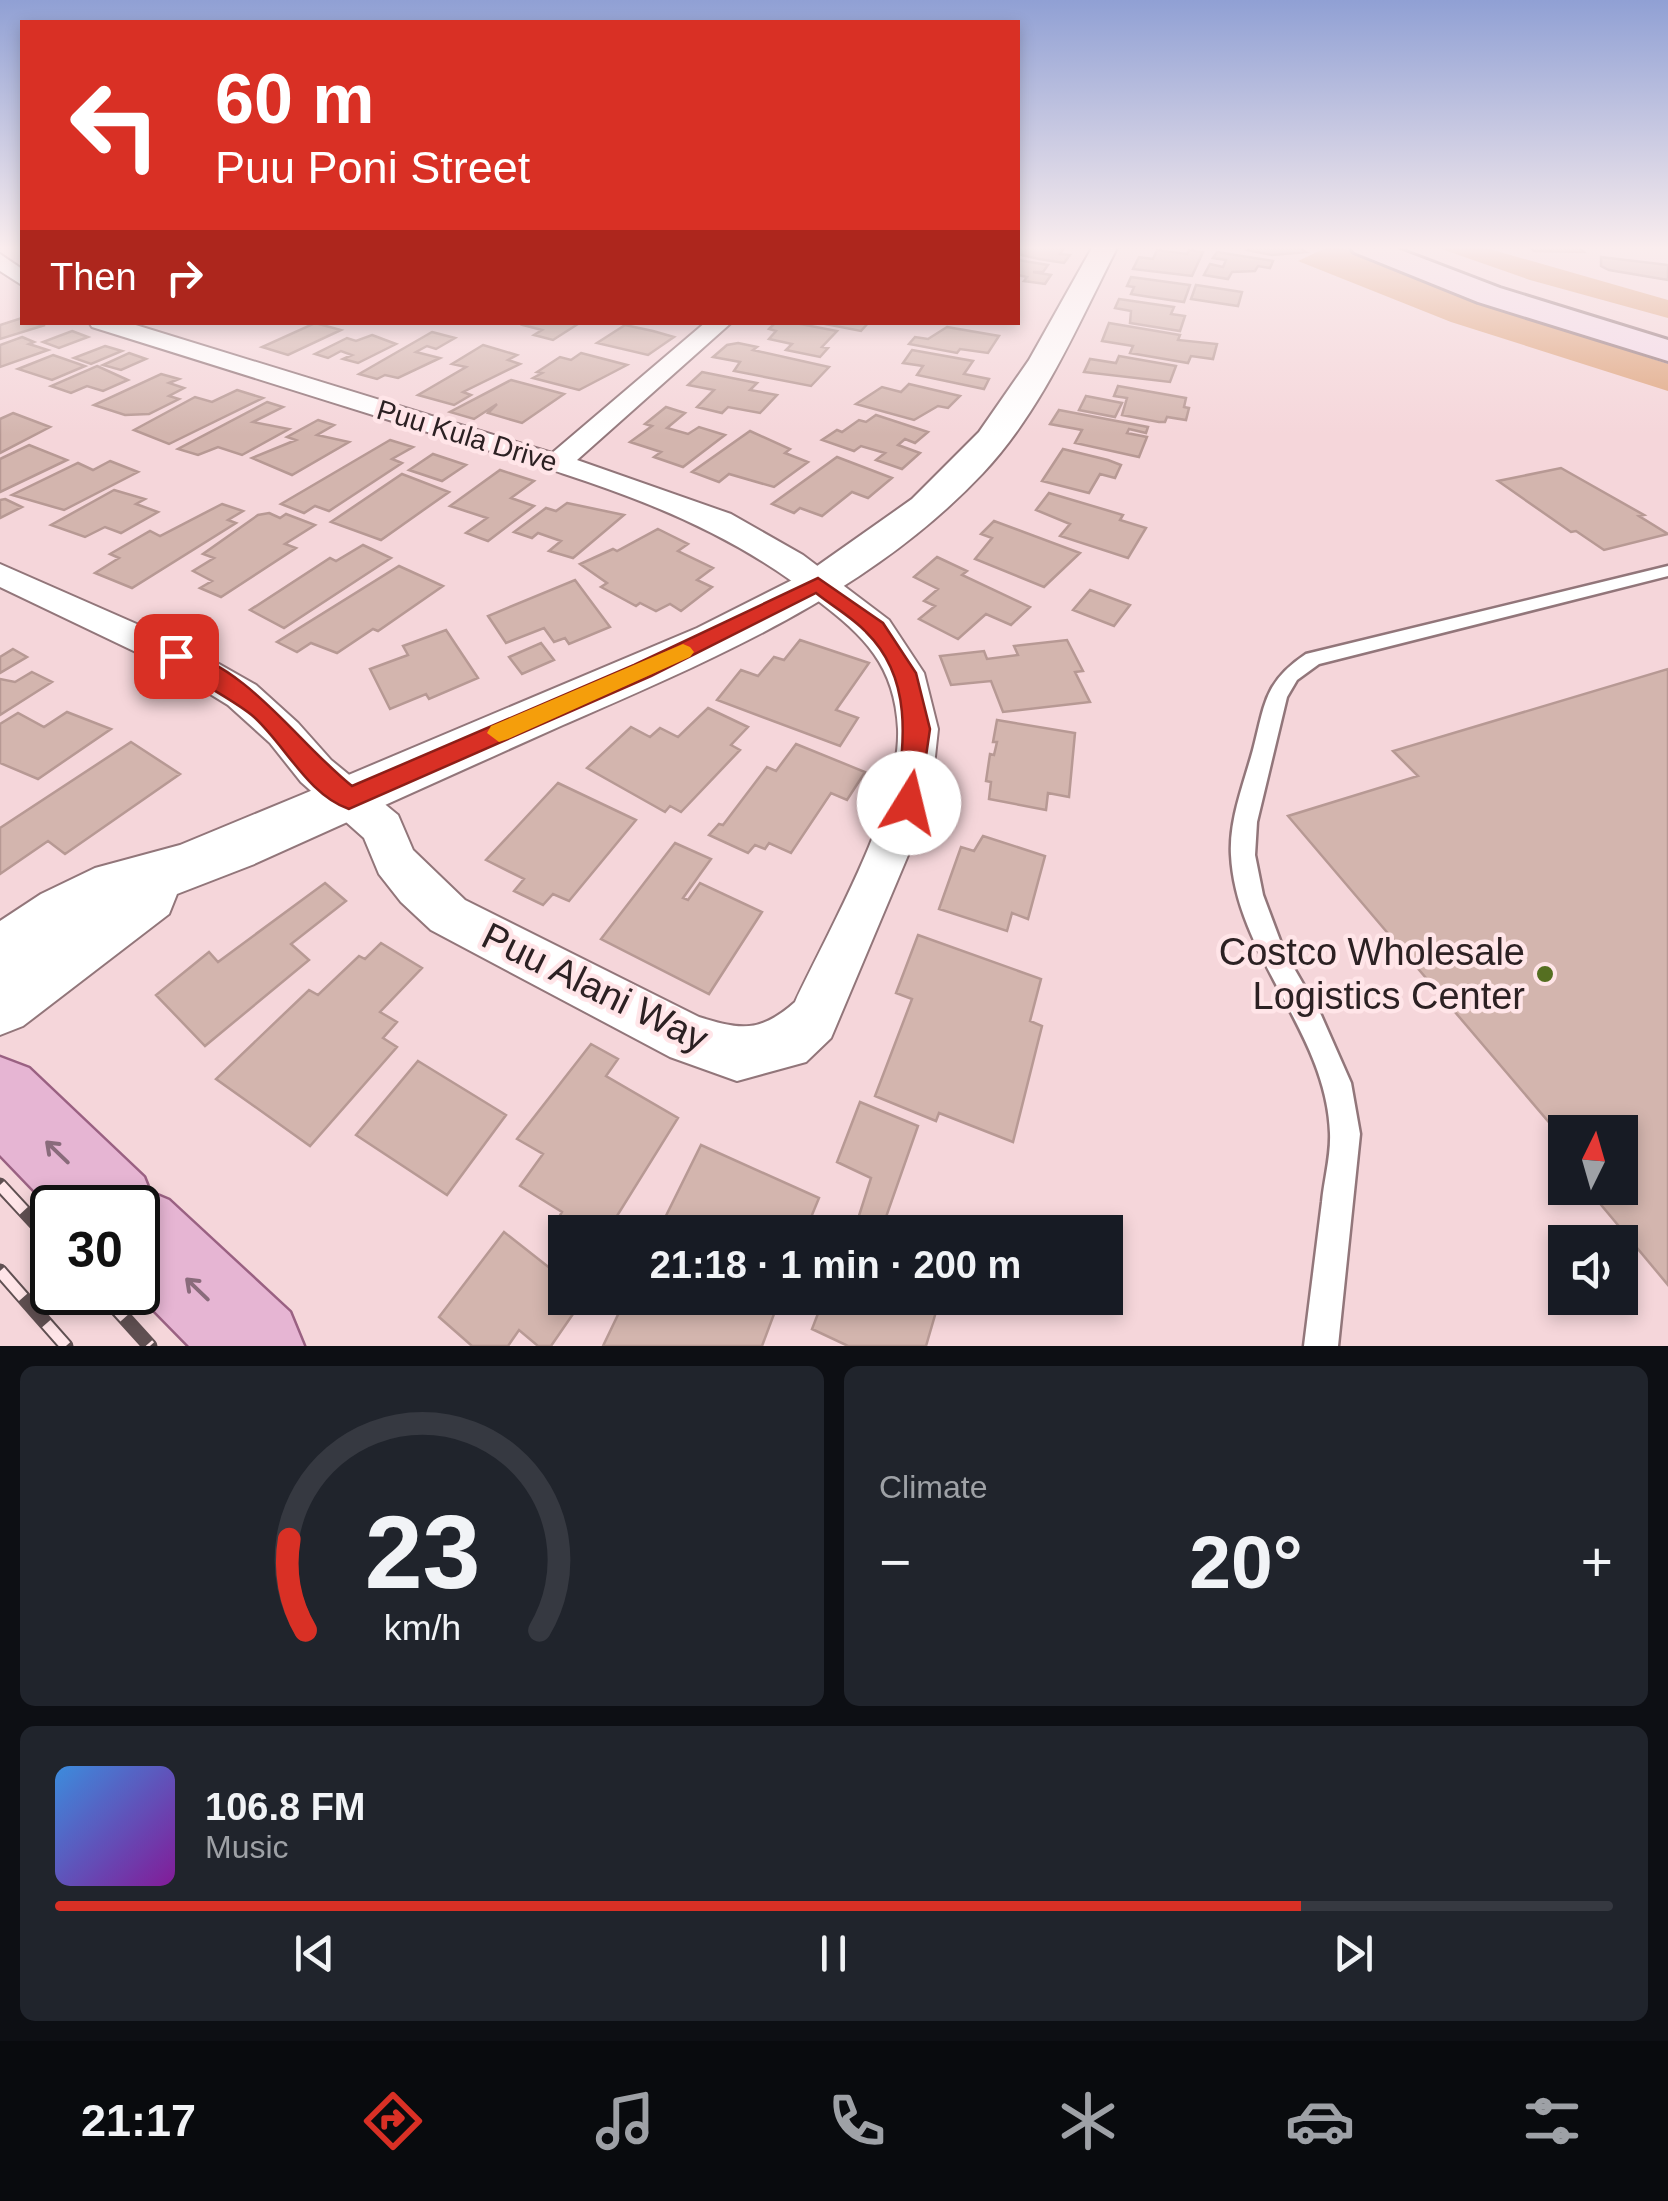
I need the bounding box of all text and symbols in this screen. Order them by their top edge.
icon: left [50,60,180,190]
text: 60 m [215,60,375,138]
text: Puu Poni Street [215,142,530,193]
icon: right [157,250,212,305]
text: Then [50,256,137,298]
street label: Puu Kula Drive [373,394,561,478]
pin [134,614,219,699]
icon: arrive [149,629,204,684]
position arrow [857,751,961,855]
street label: Puu Alani Way [475,914,715,1060]
place label: Costco Wholesale Logistics Center [1219,931,1525,1017]
marker: Costco Wholesale Logistics Center [1534,963,1556,985]
north arrow [1548,1115,1638,1205]
map controls [1548,1115,1638,1315]
one-way arrow [45,1141,69,1165]
speed limit sign: 30 [30,1185,160,1315]
button: sound [1548,1225,1638,1315]
text: 21:18 · 1 min · 200 m [650,1244,1021,1286]
one-way arrow [185,1277,209,1301]
text: Climate [879,1469,987,1505]
text: 23 [364,1494,480,1610]
text: 20° [1189,1520,1303,1604]
text: − [879,1531,911,1593]
text: + [1581,1531,1613,1593]
text: km/h [383,1608,461,1648]
text: 106.8 FM [205,1786,366,1828]
text: Music [205,1829,289,1865]
icon: previous [287,1926,342,1981]
icon: pause [806,1926,861,1981]
icon: next [1326,1926,1381,1981]
icon: directions [358,2086,428,2156]
icon: music [590,2086,660,2156]
icon: phone [822,2086,892,2156]
icon: climate [1053,2086,1123,2156]
icon: car [1285,2086,1355,2156]
icon: filters [1517,2086,1587,2156]
text: 21:17 [81,2095,196,2146]

